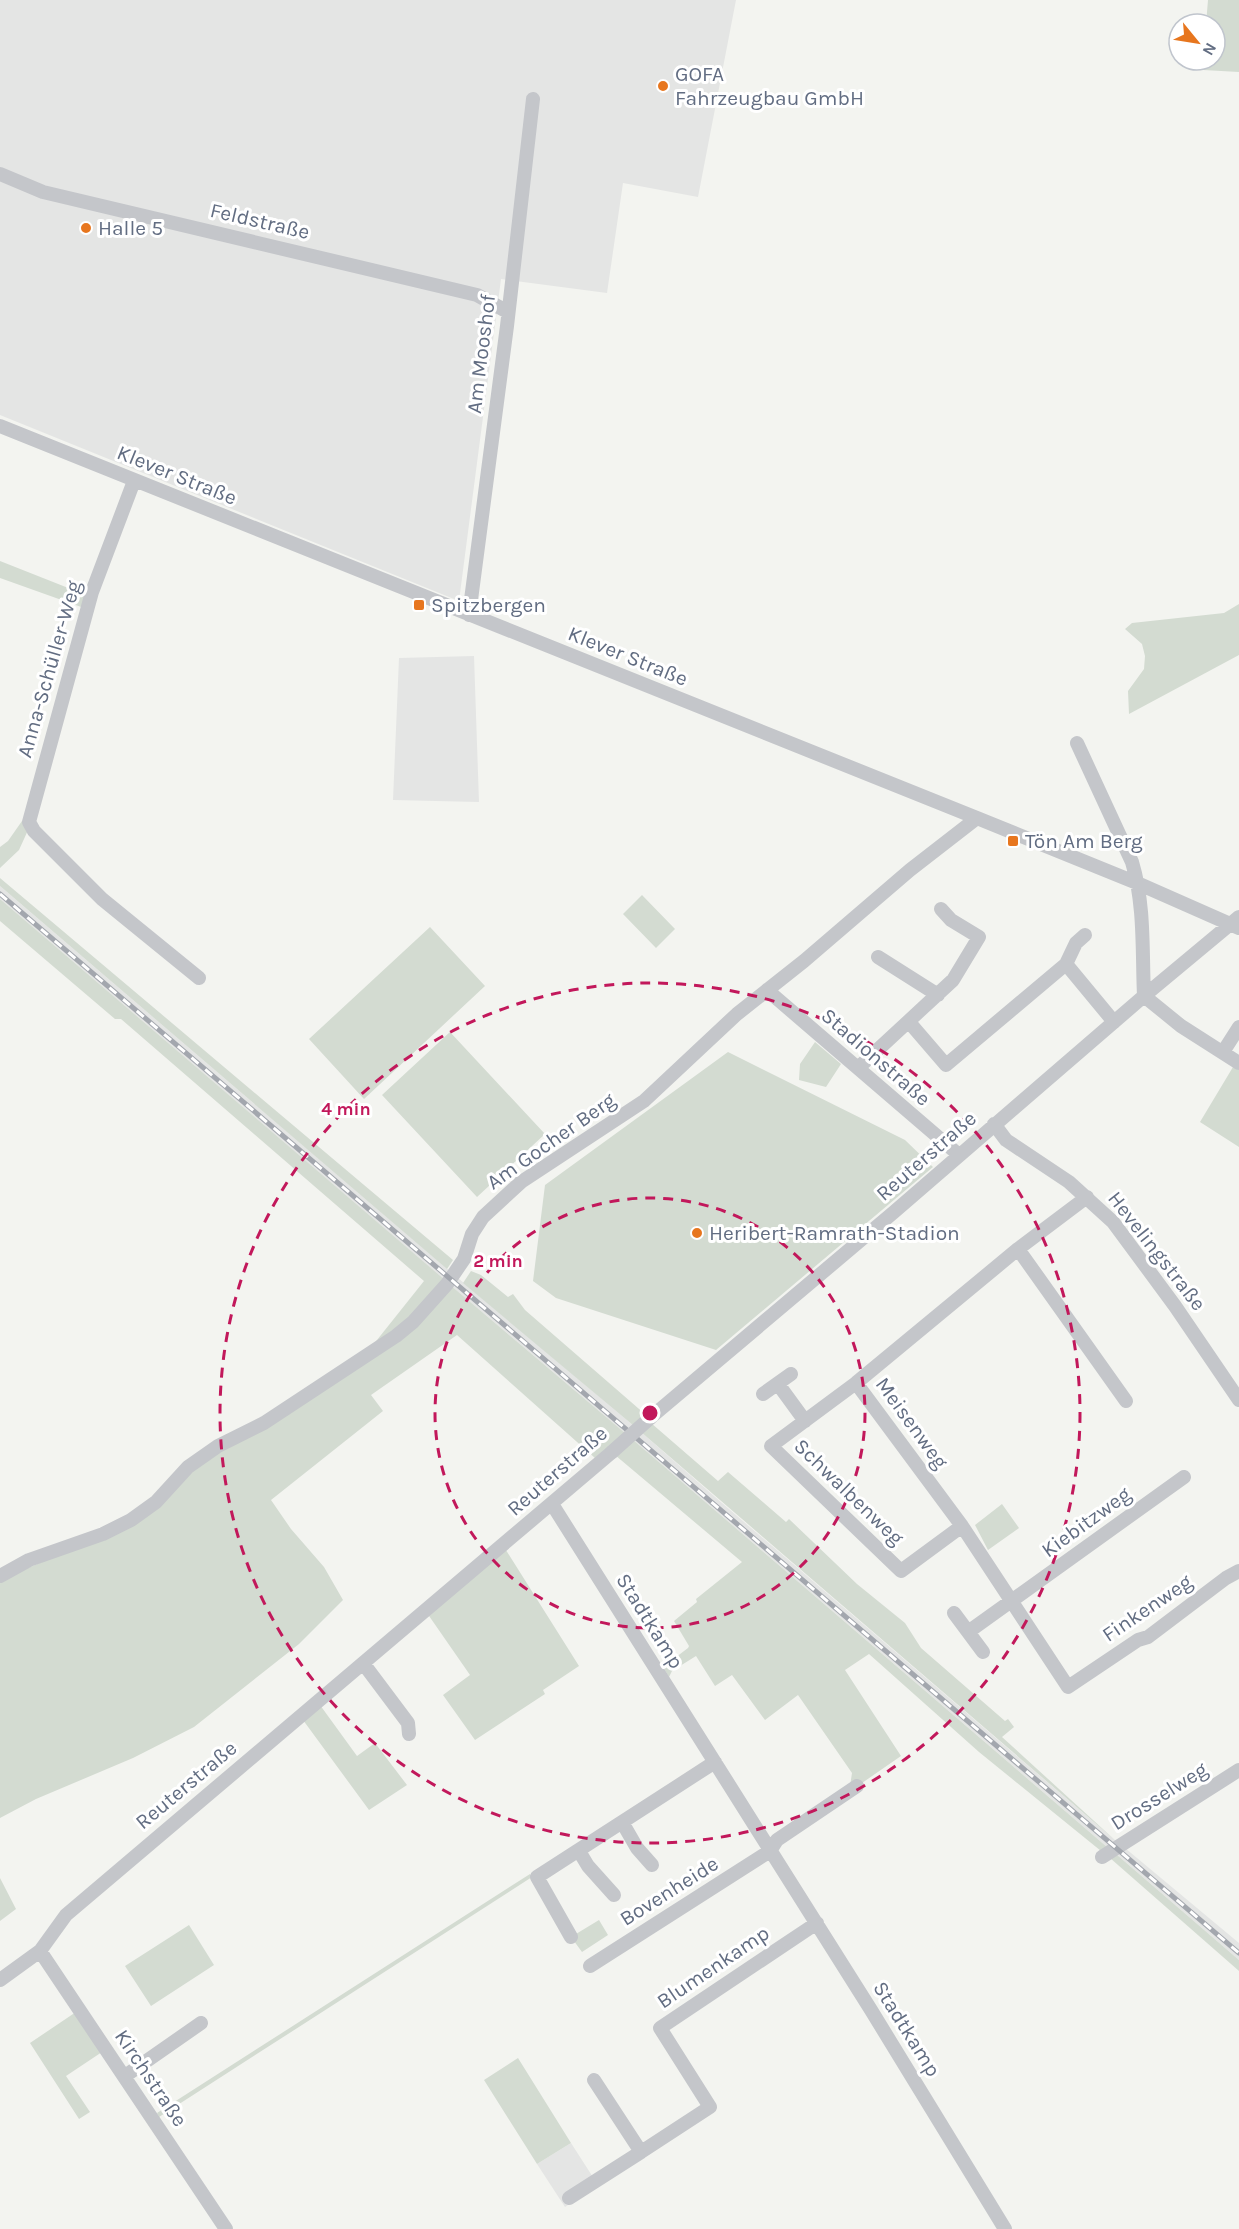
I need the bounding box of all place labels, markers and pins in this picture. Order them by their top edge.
place label: GOFA Fahrzeugbau GmbH [675,62,864,110]
marker: GOFA Fahrzeugbau GmbH [656,79,670,93]
place label: Halle 5 [98,216,163,240]
marker: Halle 5 [79,221,93,235]
place label: Spitzbergen [431,593,546,617]
marker: Spitzbergen [412,598,426,612]
place label: Tön Am Berg [1025,829,1143,853]
marker: Tön Am Berg [1006,834,1020,848]
place label: Heribert-Ramrath-Stadion [709,1221,960,1245]
marker: Heribert-Ramrath-Stadion [690,1226,704,1240]
centre of rings [640,1403,660,1423]

